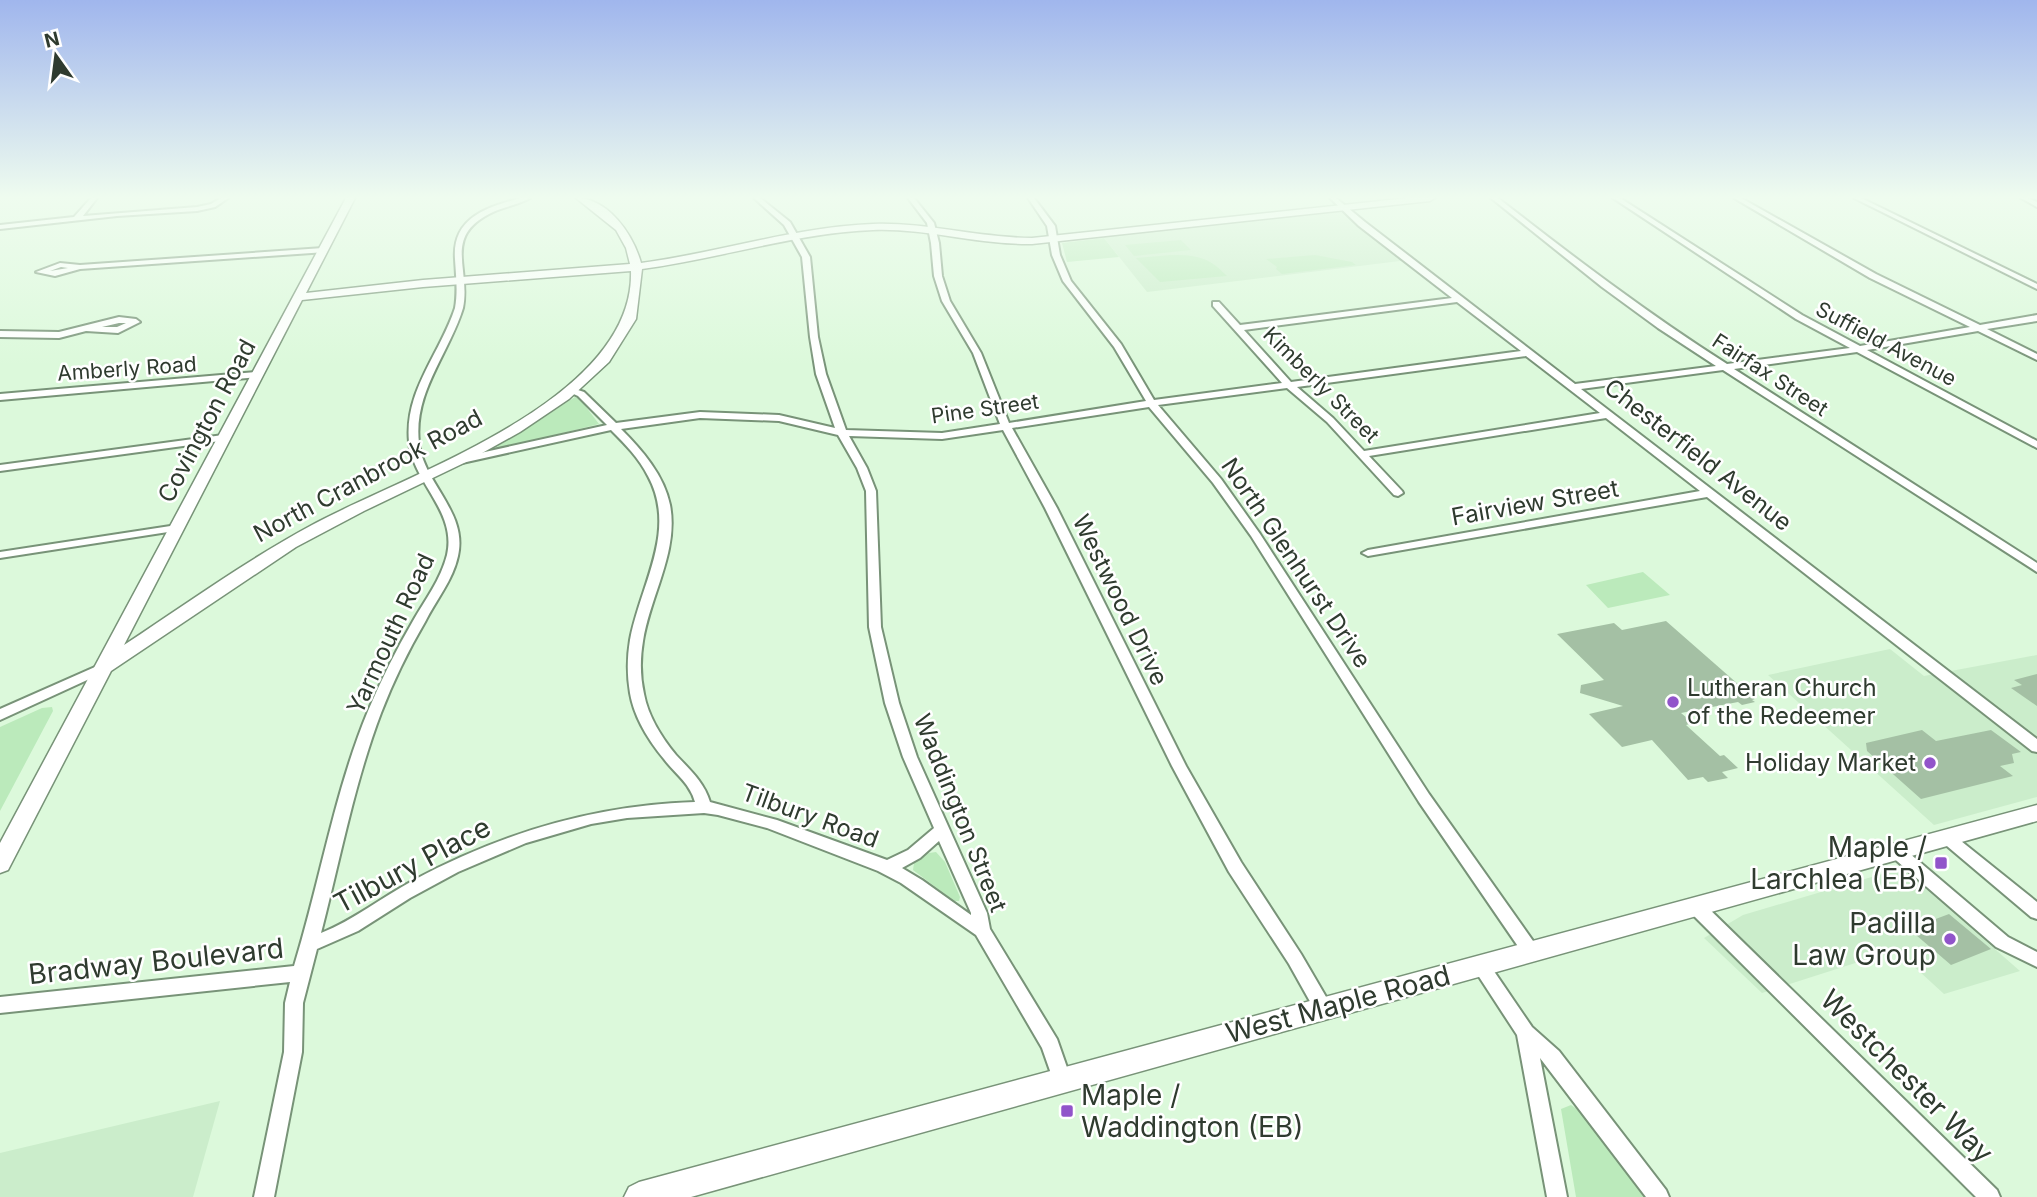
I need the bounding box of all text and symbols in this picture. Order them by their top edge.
north arrow [21,21,91,91]
text: N [42,27,62,53]
street label: Suffield Avenue [1812,296,1961,391]
street label: Kimberly Street [1258,322,1385,448]
street label: Fairfax Street [1708,328,1833,421]
street label: Covington Road [151,334,262,507]
street label: Amberly Road [56,351,198,386]
street label: Chesterfield Avenue [1599,372,1798,537]
street label: Pine Street [930,389,1040,428]
street label: North Cranbrook Road [248,403,487,548]
street label: North Glenhurst Drive [1215,452,1377,673]
street label: Fairview Street [1449,474,1621,531]
street label: Westwood Drive [1067,510,1174,690]
street label: Yarmouth Road [341,549,440,719]
place label: Lutheran Church of the Redeemer [1687,673,1877,730]
marker: Lutheran Church of the Redeemer [1665,694,1681,710]
street label: Waddington Street [908,710,1013,916]
place label: Holiday Market [1745,748,1916,777]
marker: Holiday Market [1922,755,1938,771]
street label: Tilbury Road [738,777,883,854]
street label: Tilbury Place [328,809,496,921]
place label: Maple / Larchlea (EB) [1750,830,1927,896]
marker: Maple / Larchlea (EB) [1933,855,1949,871]
place label: Padilla Law Group [1792,906,1936,972]
street label: Bradway Boulevard [27,931,285,991]
marker: Padilla Law Group [1942,931,1958,947]
street label: West Maple Road [1222,958,1454,1050]
street label: Westchester Way [1813,982,2001,1170]
place label: Maple / Waddington (EB) [1081,1078,1303,1144]
marker: Maple / Waddington (EB) [1059,1103,1075,1119]

